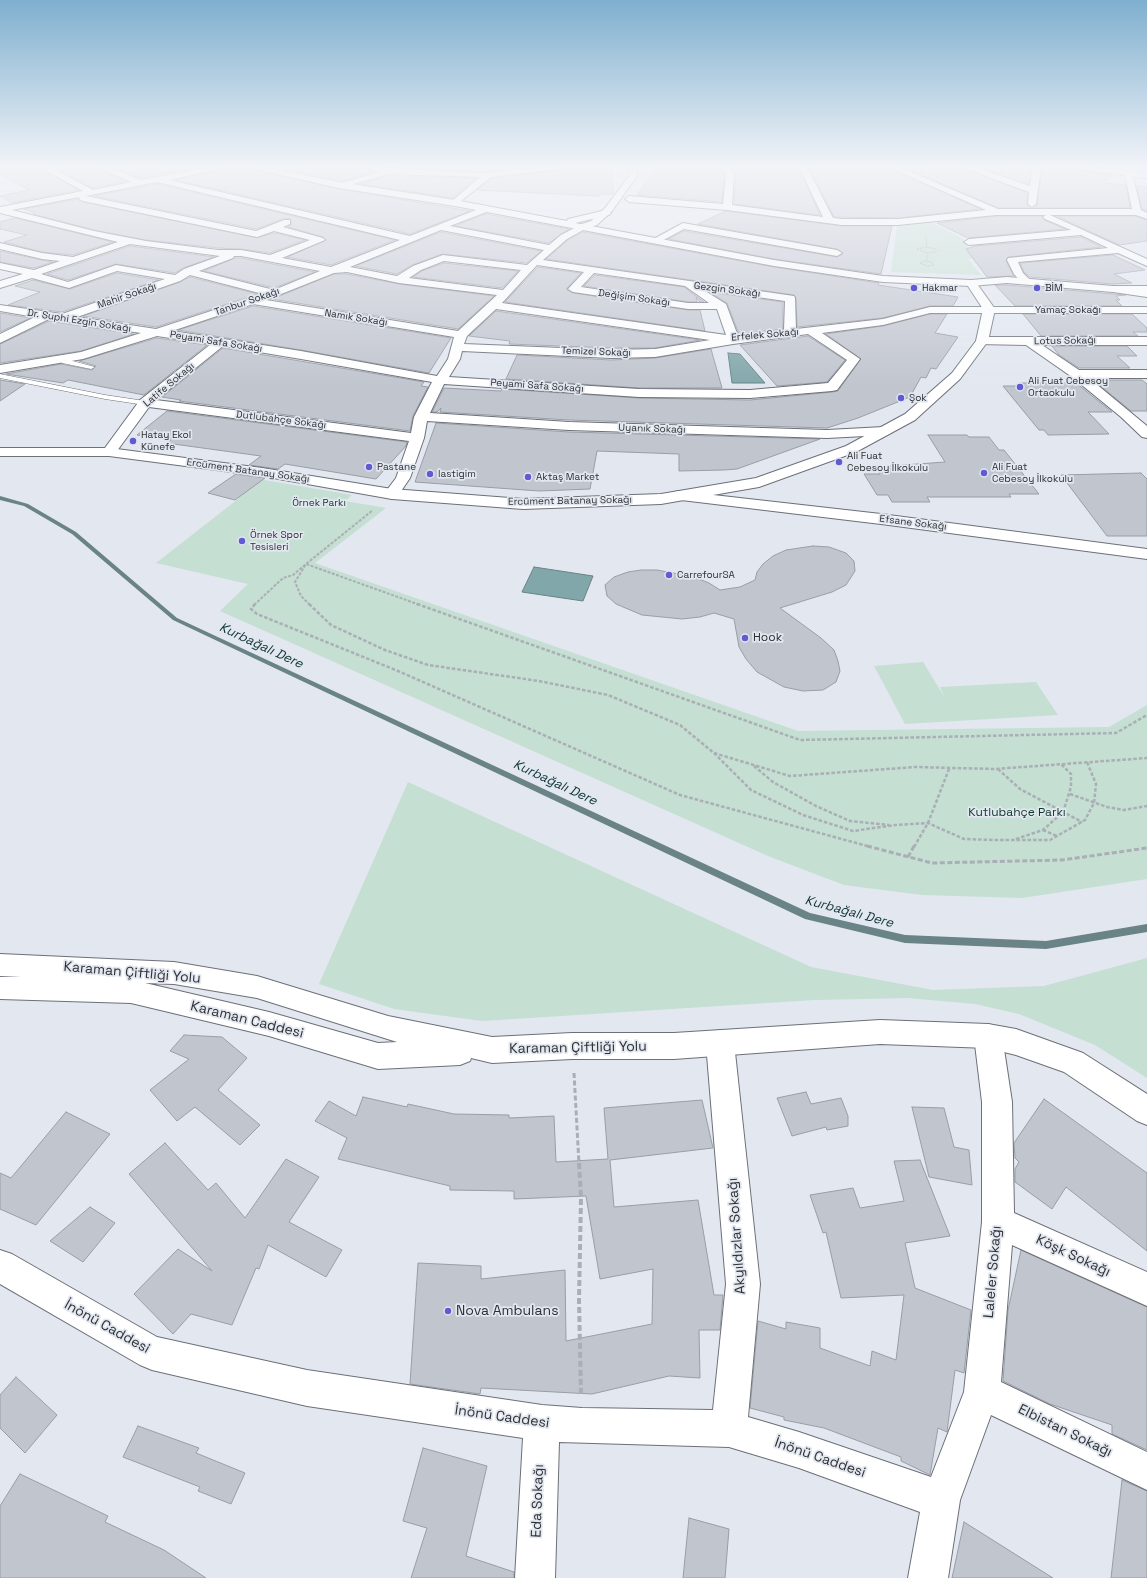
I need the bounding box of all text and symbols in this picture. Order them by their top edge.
street label: Mahir Sokağı [96,280,158,312]
street label: Gezgin Sokağı [693,280,761,300]
place label: Hakmar [922,282,958,294]
place label: BİM [1045,282,1063,294]
marker: Hakmar [909,283,919,293]
marker: BİM [1032,283,1042,293]
street label: Tanbur Sokağı [213,285,281,319]
street label: Değişim Sokağı [597,287,671,309]
street label: Yamaç Sokağı [1035,304,1101,316]
street label: Dr. Suphi Ezgin Sokağı [26,307,132,335]
street label: Namık Sokağı [324,307,388,329]
street label: Erfelek Sokağı [731,326,799,344]
street label: Peyami Safa Sokağı [169,329,263,355]
street label: Lotus Sokağı [1034,334,1096,348]
street label: Temizel Sokağı [561,345,631,359]
street label: Latife Sokağı [141,360,197,410]
place label: Ali Fuat Cebesoy Ortaokulu [1028,375,1108,398]
street label: Peyami Safa Sokağı [490,377,584,395]
marker: Ali Fuat Cebesoy Ortaokulu [1015,382,1025,392]
place label: Şok [909,392,927,404]
marker: Şok [896,393,906,403]
street label: Dutlubahçe Sokağı [235,409,327,431]
street label: Uyanık Sokağı [618,422,686,436]
place label: Hatay Ekol Künefe [141,429,191,452]
marker: Hatay Ekol Künefe [128,436,138,446]
place label: Ali̇ Fuat Cebesoy İlkokulu [847,450,928,474]
street label: Ercüment Batanay Sokağı [186,456,310,486]
marker: Ali̇ Fuat Cebesoy İlkokulu [834,457,844,467]
place label: Pastane [377,461,416,473]
place label: Ali Fuat Cebesoy İlkokulu [992,461,1073,484]
marker: Pastane [364,462,374,472]
place label: lastigim [438,468,476,480]
marker: Ali Fuat Cebesoy İlkokulu [979,468,989,478]
marker: lastigim [425,469,435,479]
place label: Aktaş Market [536,471,599,483]
marker: Aktaş Market [523,472,533,482]
street label: Ercüment Batanay Sokağı [508,494,632,508]
park label: Örnek Parkı [292,497,346,509]
street label: Efsane Sokağı [879,513,947,533]
place label: Örnek Spor Tesisleri [250,529,303,552]
marker: Örnek Spor Tesisleri [237,536,247,546]
place label: CarrefourSA [677,569,735,581]
marker: CarrefourSA [664,570,674,580]
water label: Kurbağalı Dere [217,620,305,672]
place label: Hook [753,631,782,645]
marker: Hook [740,633,750,643]
water label: Kurbağalı Dere [511,757,599,809]
park label: Kutlubahçe Parkı [968,806,1066,820]
water label: Kurbağalı Dere [803,893,895,931]
street label: Karaman Çiftliği Yolu [63,959,201,987]
street label: Karaman Caddesi [189,998,305,1042]
street label: Karaman Çiftliği Yolu [509,1038,647,1058]
street label: Akyıldızlar Sokağı [725,1177,749,1295]
street label: Laleler Sokağı [981,1225,1005,1319]
street label: Köşk Sokağı [1033,1231,1113,1281]
street label: İnönü Caddesi [61,1297,153,1357]
place label: Nova Ambulans [456,1303,559,1319]
marker: Nova Ambulans [443,1306,453,1316]
street label: Elbistan Sokağı [1015,1401,1115,1461]
street label: İnönü Caddesi [454,1402,550,1432]
street label: İnönü Caddesi [772,1435,868,1481]
street label: Eda Sokağı [528,1464,548,1538]

